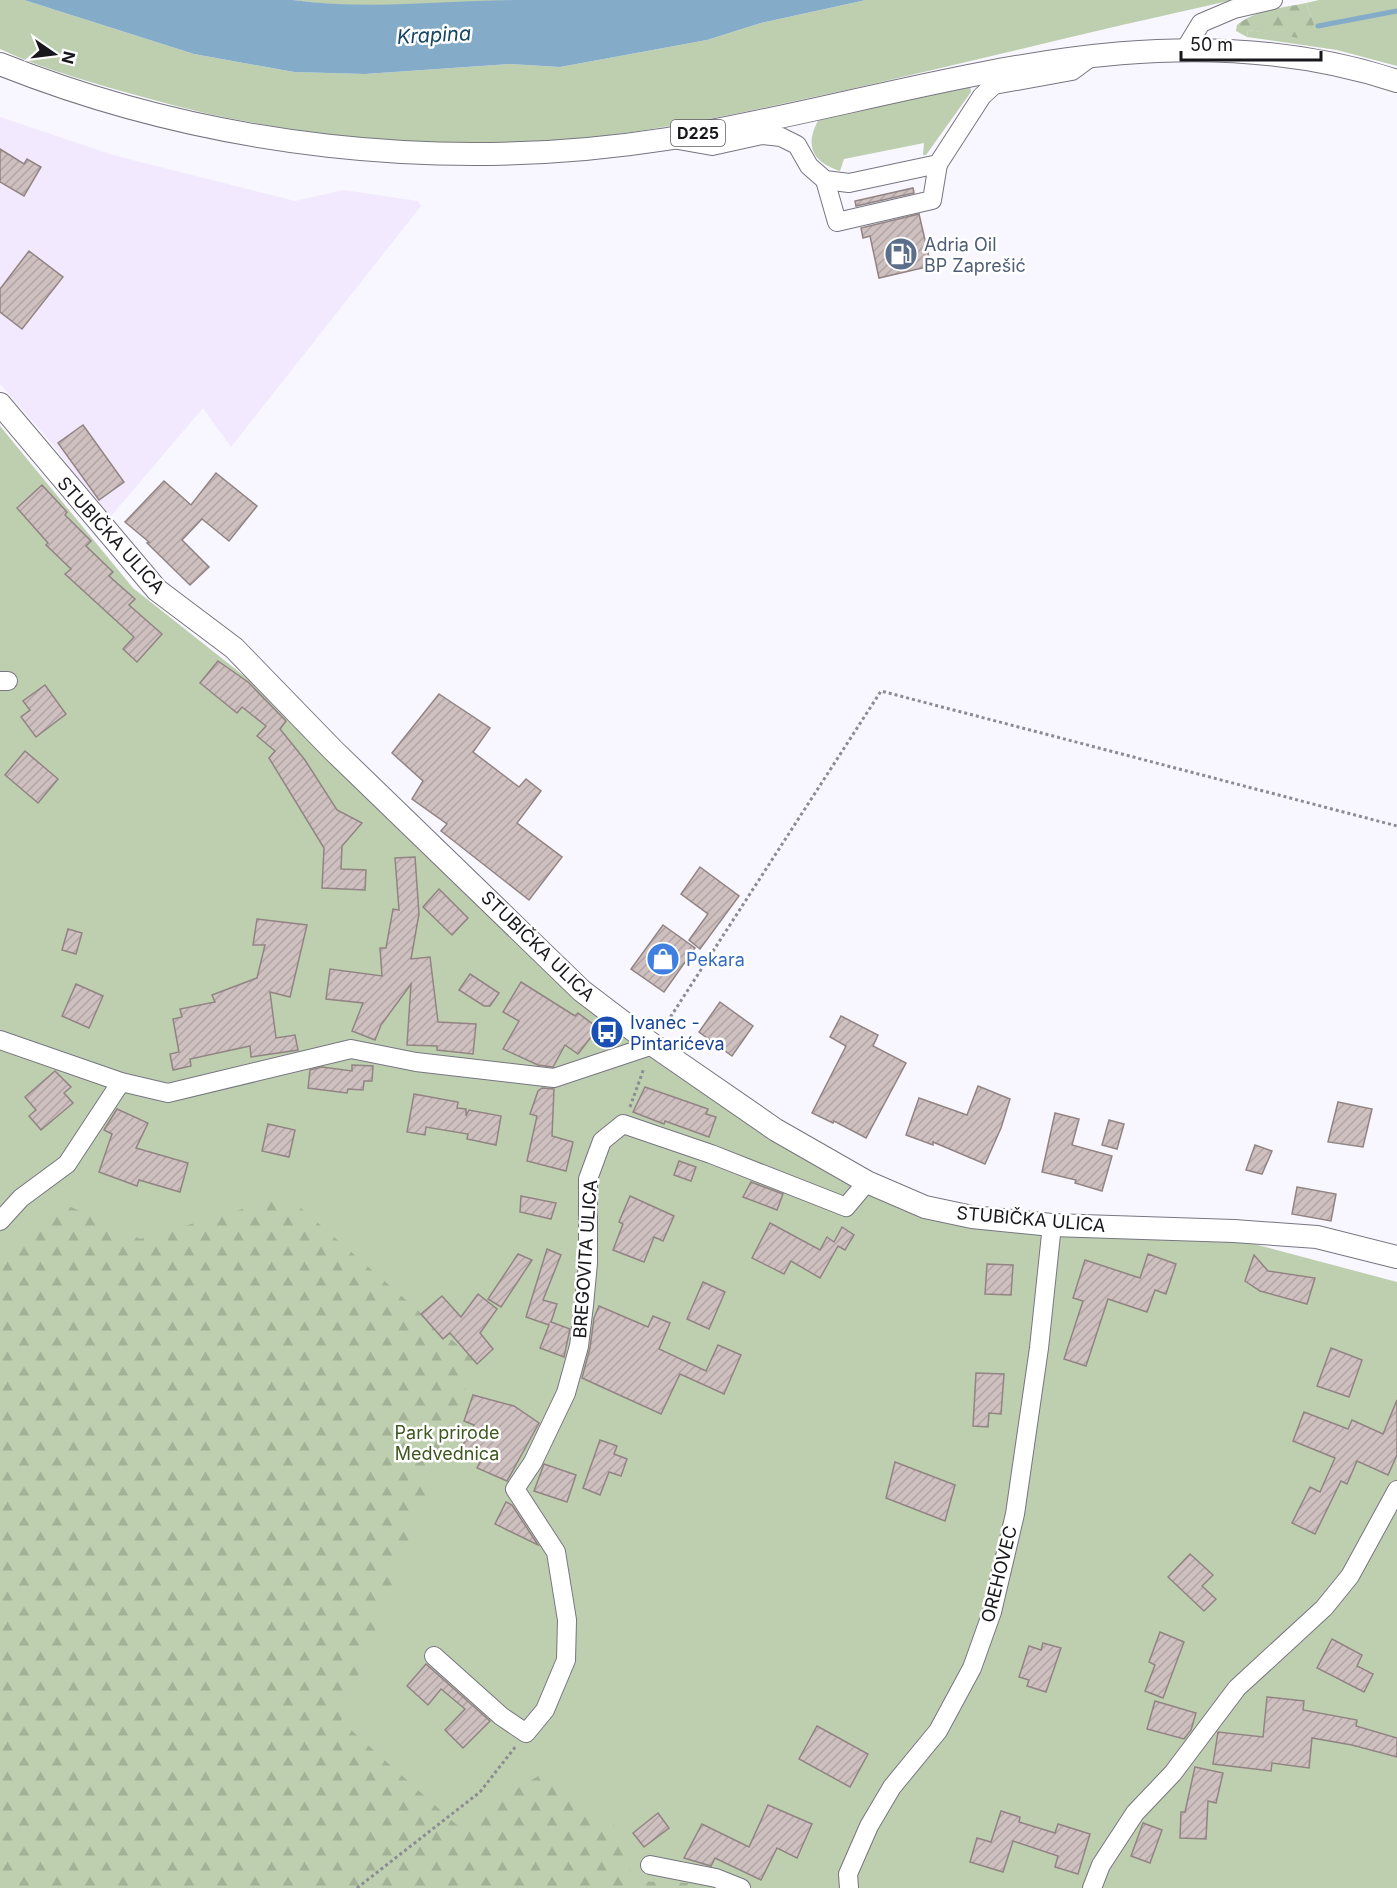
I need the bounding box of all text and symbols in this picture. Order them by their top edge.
water label: Krapina [396,21,472,49]
north arrow [24,24,84,84]
scale bar [1181,24,1320,62]
text: 50 m [1190,34,1233,55]
text: N [57,49,80,66]
road number: D225 [671,120,725,146]
place label: Adria Oil BP Zaprešić [924,234,1026,276]
fuel station icon: Adria Oil BP Zaprešić [883,236,919,272]
street label: STUBIČKA ULICA [53,472,170,598]
street label: STUBIČKA ULICA [477,886,600,1005]
shop icon: Pekara [645,941,681,977]
place label: Pekara [686,949,745,970]
place label: Ivanec - Pintarićeva [630,1012,725,1054]
bus stop icon: Ivanec - Pintarićeva [589,1014,625,1050]
street label: BREGOVITA ULICA [569,1179,601,1339]
street label: STUBIČKA ULICA [956,1201,1106,1236]
park label: Park prirode Medvednica [395,1422,499,1464]
street label: OREHOVEC [977,1523,1021,1625]

